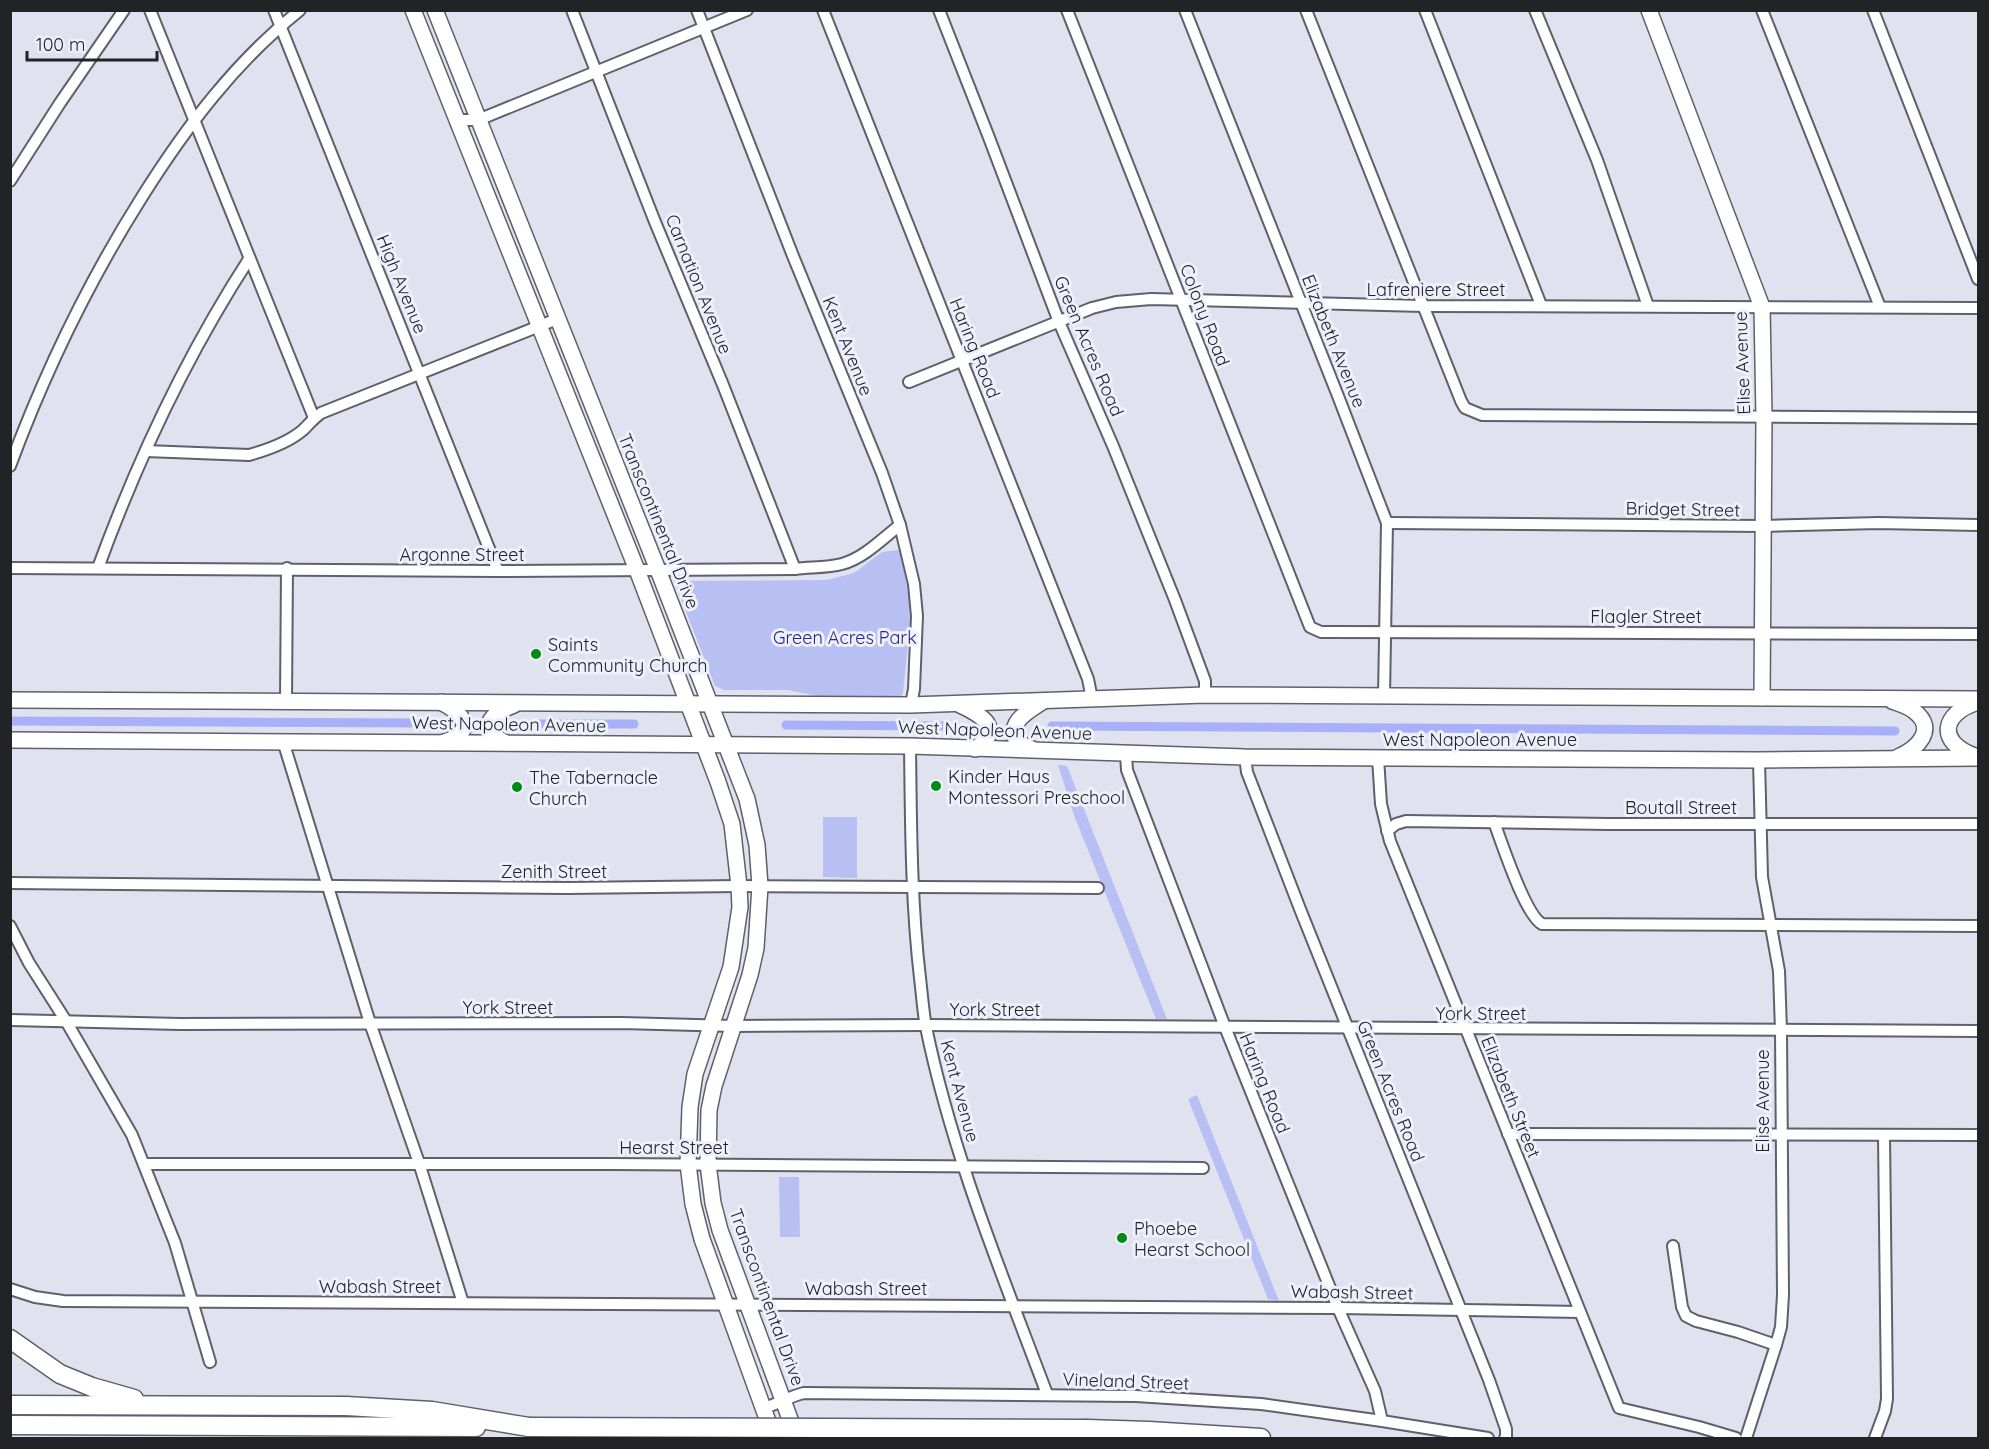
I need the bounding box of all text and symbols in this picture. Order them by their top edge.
scale bar [27,24,158,62]
text: 100 m [36,33,85,56]
street label: Carnation Avenue [661,211,737,357]
street label: High Avenue [372,231,432,337]
street label: Colony Road [1175,261,1235,369]
street label: Elizabeth Avenue [1297,271,1371,411]
street label: Green Acres Road [1049,272,1129,420]
street label: Lafreniere Street [1367,278,1505,301]
street label: Kent Avenue [818,293,878,399]
street label: Haring Road [945,295,1005,401]
street label: Elise Avenue [1729,311,1755,415]
street label: Transcontinental Drive [613,430,705,612]
street label: Bridget Street [1625,497,1741,521]
street label: Argonne Street [399,543,525,566]
street label: Flagler Street [1590,605,1702,628]
park label: Green Acres Park [773,626,917,649]
place label: Saints Community Church [548,633,708,677]
marker: Saints Community Church [529,647,543,661]
street label: West Napoleon Avenue [412,711,606,737]
street label: West Napoleon Avenue [897,715,1093,745]
street label: West Napoleon Avenue [1383,728,1577,751]
place label: Kinder Haus Montessori Preschool [948,765,1125,809]
place label: The Tabernacle Church [529,766,658,810]
marker: Kinder Haus Montessori Preschool [929,779,943,793]
marker: The Tabernacle Church [510,780,524,794]
street label: Boutall Street [1625,796,1737,819]
street label: Zenith Street [501,860,607,883]
street label: York Street [463,996,553,1019]
street label: York Street [950,998,1040,1021]
street label: York Street [1436,1002,1526,1025]
street label: Green Acres Road [1352,1017,1430,1165]
street label: Haring Road [1235,1030,1295,1136]
street label: Elizabeth Street [1476,1033,1546,1161]
street label: Kent Avenue [935,1037,985,1145]
street label: Elise Avenue [1751,1049,1774,1153]
street label: Hearst Street [619,1136,729,1159]
street label: Transcontinental Drive [724,1205,810,1389]
place label: Phoebe Hearst School [1134,1217,1250,1261]
marker: Phoebe Hearst School [1115,1231,1129,1245]
street label: Wabash Street [319,1275,441,1298]
street label: Wabash Street [805,1277,927,1300]
street label: Wabash Street [1290,1279,1414,1305]
street label: Vineland Street [1062,1367,1190,1395]

